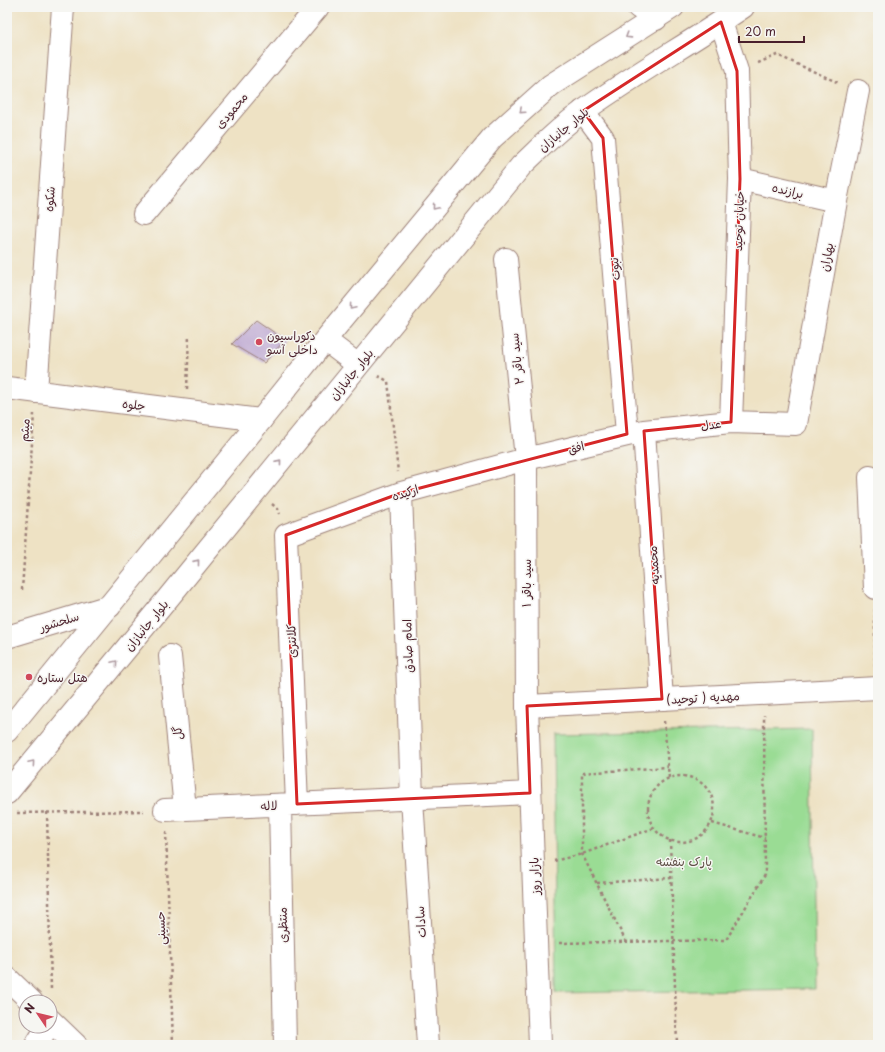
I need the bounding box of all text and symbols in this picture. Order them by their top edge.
scale bar [739,18,804,44]
text: 20 m [745,22,776,40]
one-way arrow [625,31,632,39]
street label: محمودی [210,88,252,132]
street label: بلوار جانبازان [534,102,592,156]
one-way arrow [520,106,527,113]
street label: برازنده [770,178,806,202]
street label: شکوه [39,186,59,212]
street label: خیابان توحید [728,191,748,251]
one-way arrow [433,202,440,209]
street label: بهاران [815,241,837,273]
street label: نبوت [604,257,624,281]
one-way arrow [350,302,357,309]
place label: دکوراسیون داخلی آسو [266,326,318,358]
street label: سید باقر ۲ [504,332,528,386]
marker: دکوراسیون داخلی آسو [254,337,264,347]
street label: بلوار جانبازان [325,344,377,404]
street label: جلوه [121,394,147,414]
street label: عدل [700,414,722,434]
street label: میثم [14,418,35,442]
street label: افق [566,436,586,458]
one-way arrow [275,459,282,466]
street label: ارکیده [389,479,421,505]
street label: محمدیه [643,545,663,585]
street label: سید باقر ۱ [517,559,535,607]
one-way arrow [193,560,200,567]
street label: بلوار جانبازان [120,595,172,655]
street label: سلحشور [36,606,81,636]
street label: امام صادق [397,619,418,673]
street label: کلانتری [281,624,301,658]
one-way arrow [110,660,117,667]
place label: هتل ستاره [37,668,88,686]
marker: هتل ستاره [24,672,34,682]
street label: مهدیه ( توحید) [666,686,740,708]
street label: گل [167,725,187,741]
one-way arrow [27,760,34,768]
street label: لاله [260,796,278,814]
park label: پارک بنفشه [656,852,712,870]
street label: بازار روز [524,857,544,896]
street label: سادات [410,905,430,939]
street label: منتظری [273,907,291,943]
street label: حسینی [150,911,170,945]
north arrow [18,994,58,1034]
text: N [20,999,39,1016]

